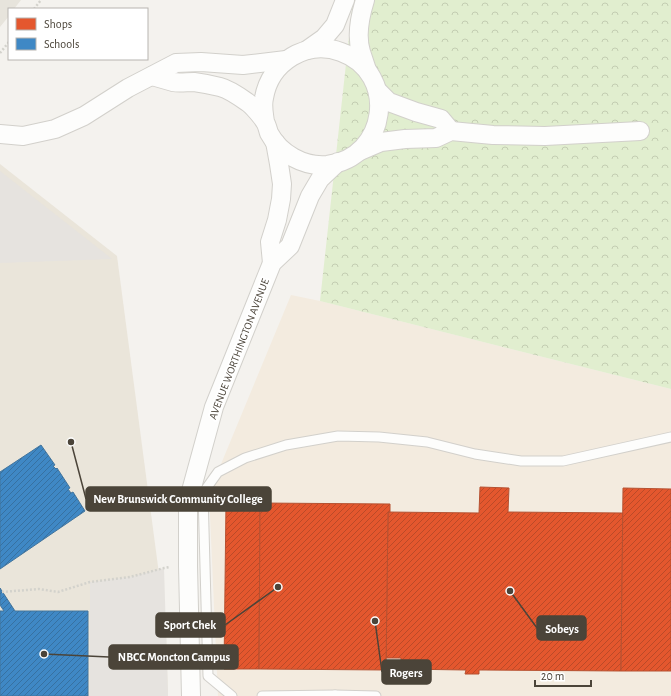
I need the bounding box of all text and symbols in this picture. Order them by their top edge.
legend [8,8,148,60]
text: Shops [44,18,72,30]
text: Schools [44,38,79,50]
street label: AVENUE WORTHINGTON AVENUE [207,276,271,421]
callout: New Brunswick Community College [86,487,271,511]
text: New Brunswick Community College [93,493,263,506]
callout: Sport Chek [156,613,225,637]
callout: Sobeys [537,616,586,640]
text: Sport Chek [164,619,216,631]
text: Sobeys [545,623,579,636]
callout: NBCC Moncton Campus [109,645,238,669]
text: NBCC Moncton Campus [118,651,231,663]
callout: Rogers [382,660,431,684]
scale bar [535,662,591,688]
text: Rogers [389,667,423,679]
text: 20 m [541,670,564,682]

